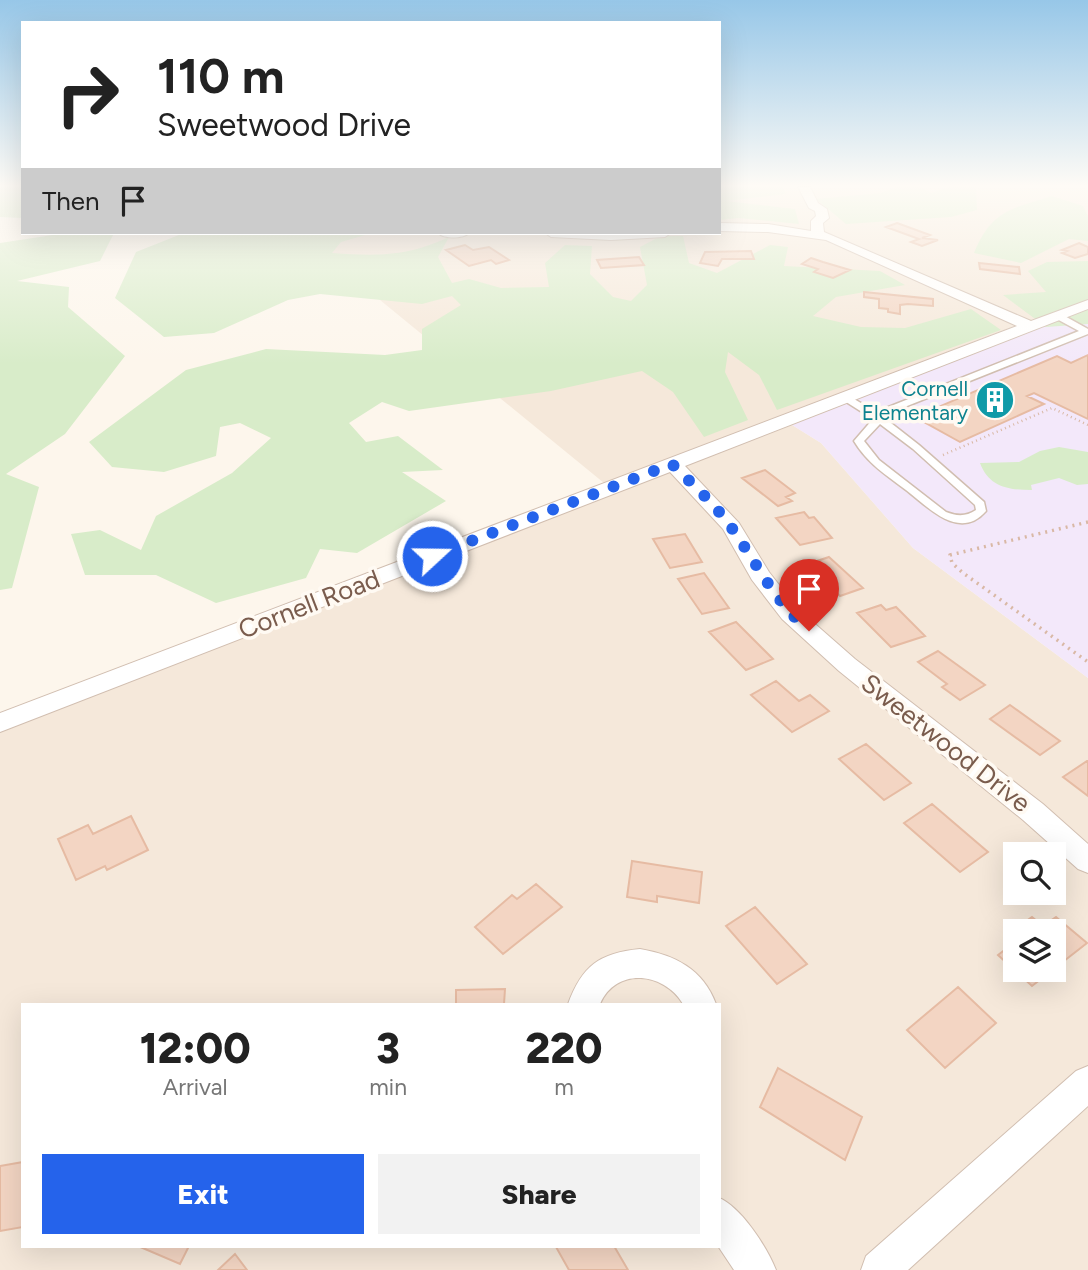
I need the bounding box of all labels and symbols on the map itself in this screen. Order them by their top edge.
place label: Cornell Elementary [862,376,968,425]
building icon: Cornell Elementary [974,379,1016,421]
position arrow [395,519,469,593]
pin [779,559,839,631]
street label: Cornell Road [234,562,384,646]
street label: Sweetwood Drive [855,667,1037,819]

